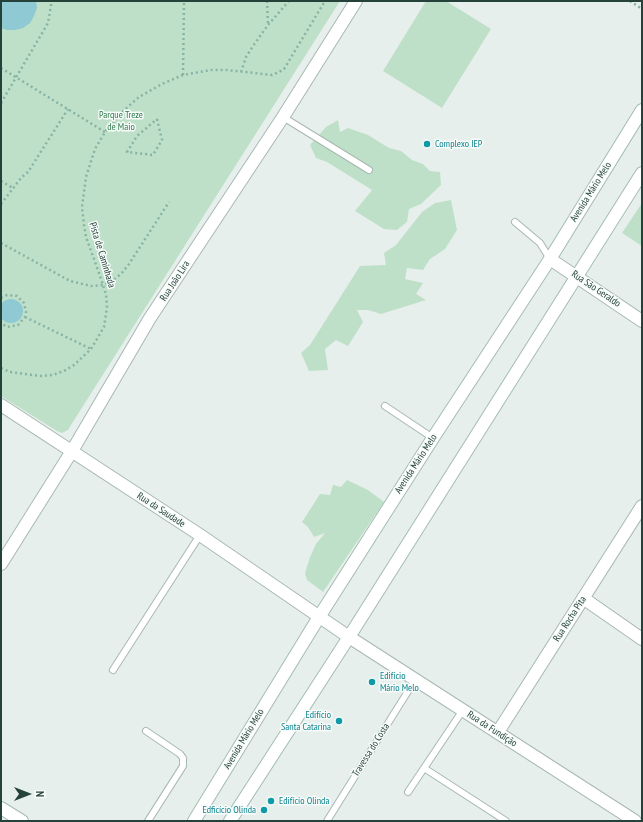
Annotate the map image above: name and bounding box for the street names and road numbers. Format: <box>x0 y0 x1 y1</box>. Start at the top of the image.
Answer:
street label: Avenida Mário Melo <box>568 160 614 224</box>
street label: Pista de Caminhada <box>86 221 118 289</box>
street label: Rua João Lira <box>158 259 192 303</box>
street label: Rua São Geraldo <box>569 268 623 310</box>
street label: Avenida Mário Melo <box>392 432 440 496</box>
street label: Rua da Saudade <box>135 490 187 530</box>
street label: Rua Rocha Pita <box>551 594 589 644</box>
street label: Avenida Mário Melo <box>221 707 267 771</box>
street label: Rua da Fundição <box>465 708 519 750</box>
street label: Travessa do Costa <box>350 721 392 779</box>

